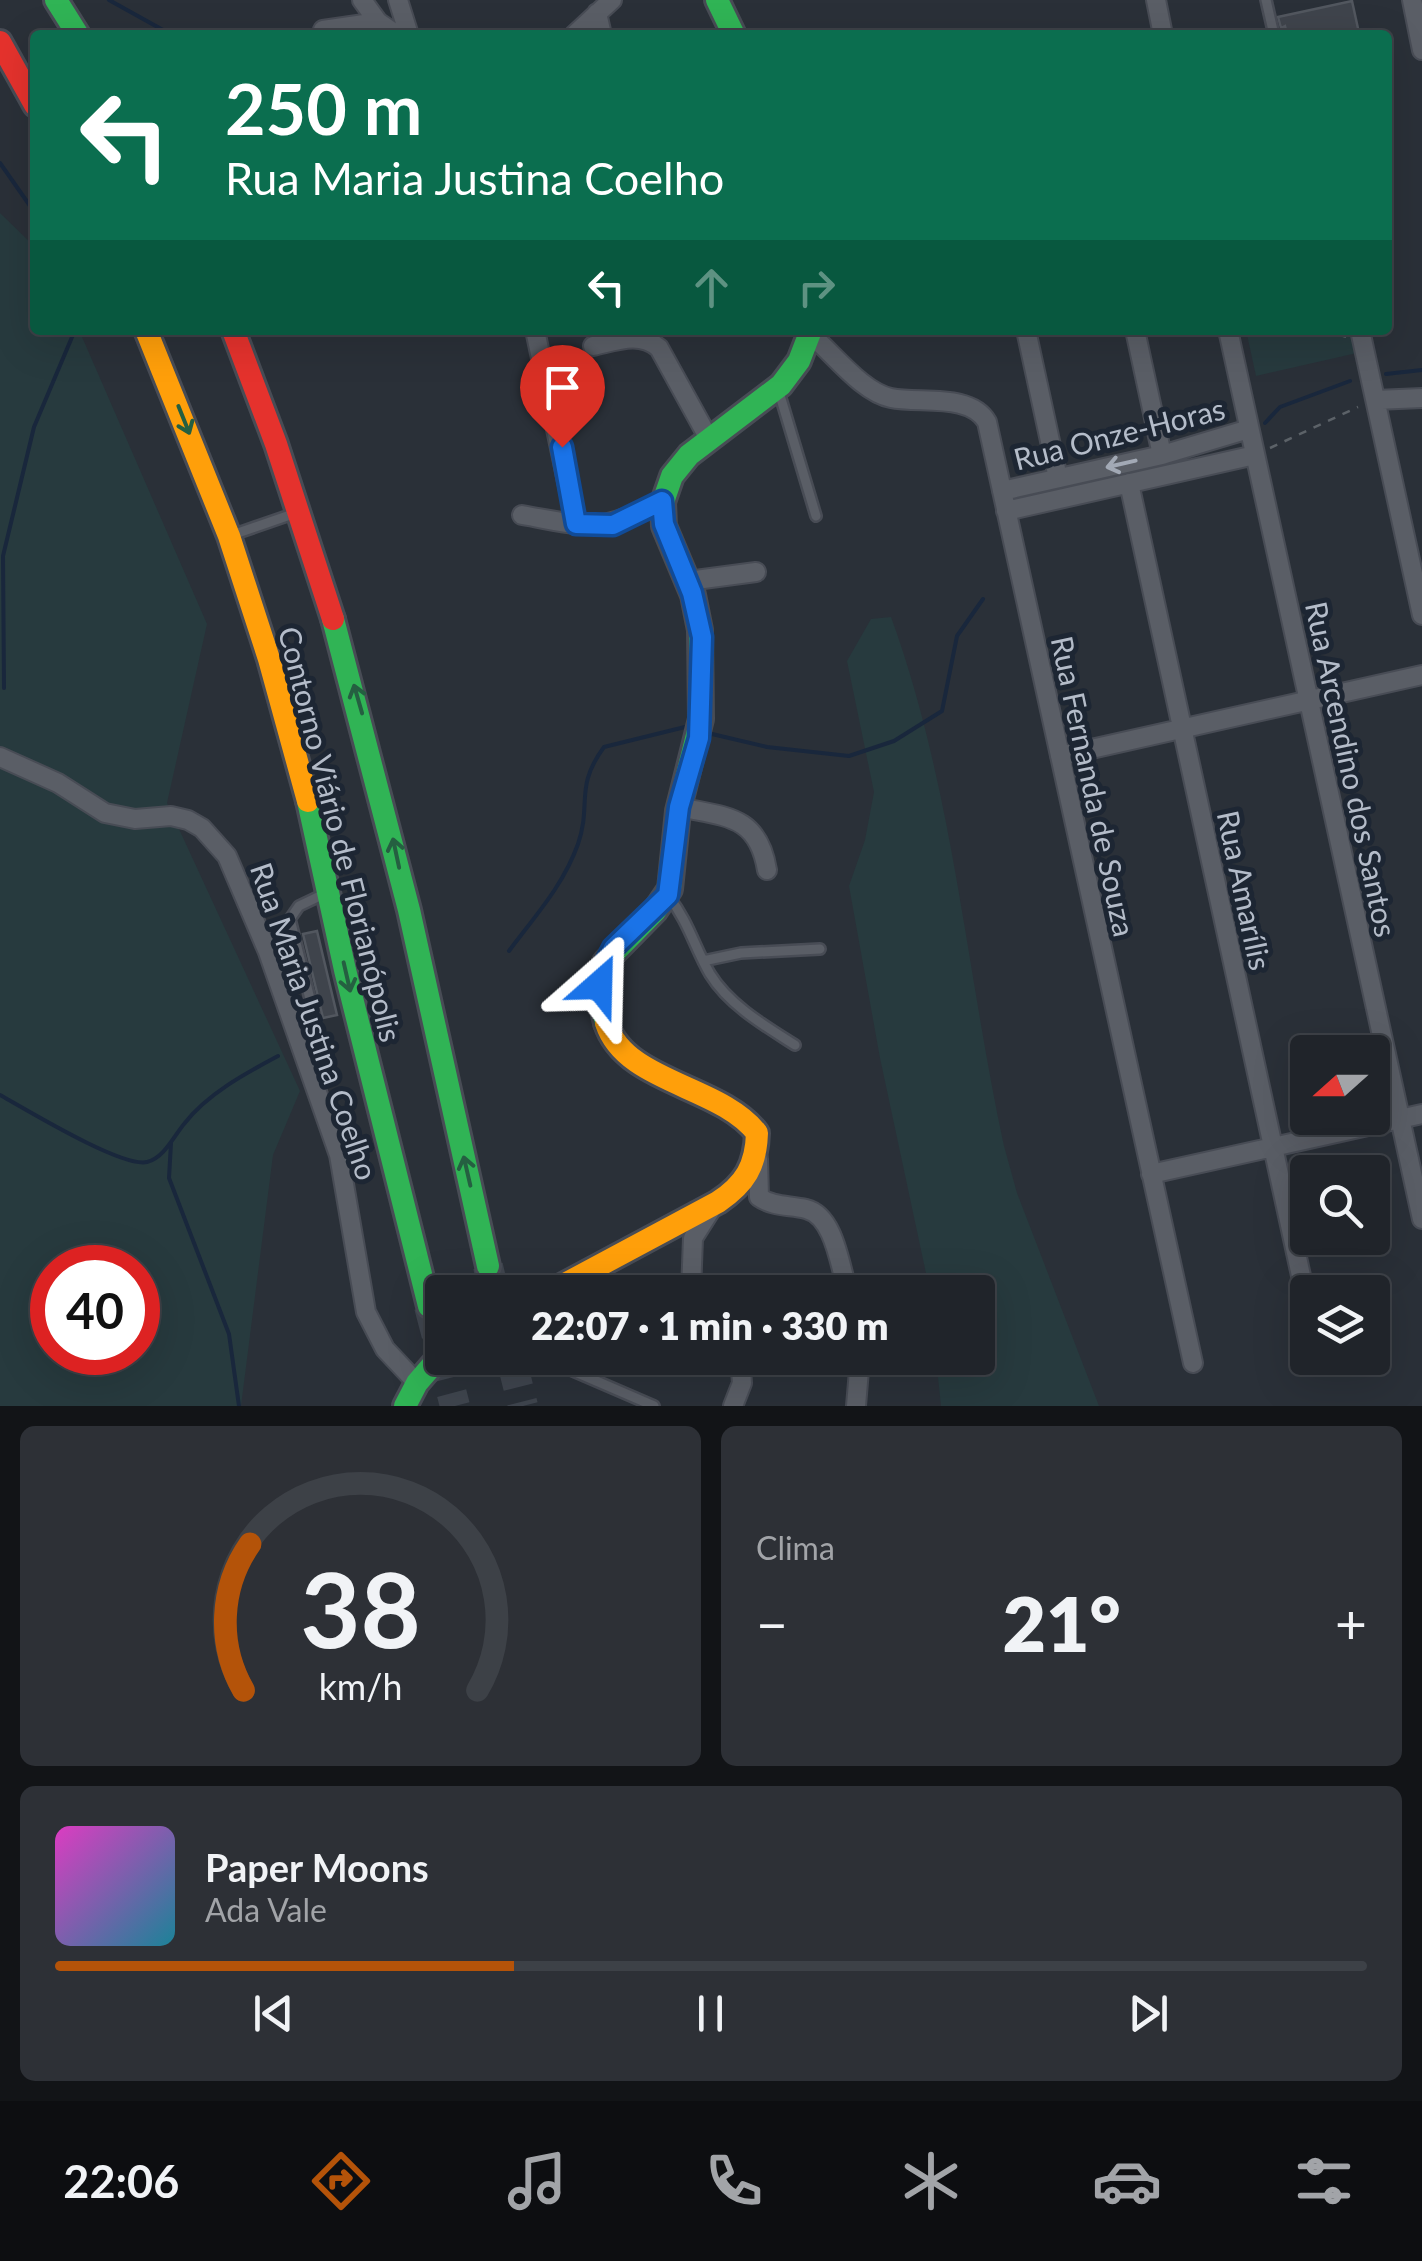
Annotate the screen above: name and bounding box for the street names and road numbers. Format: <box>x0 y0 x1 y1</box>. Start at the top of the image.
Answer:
street label: Rua Onze-Horas <box>1010 389 1228 477</box>
street label: Rua Arcendino dos Santos <box>1299 598 1405 940</box>
street label: Contorno Viário de Florianópolis <box>272 623 410 1045</box>
street label: Rua Fernanda de Souza <box>1045 632 1143 940</box>
street label: Rua Amarílis <box>1211 807 1279 973</box>
street label: Rua Maria Justina Coelho <box>244 858 386 1184</box>

